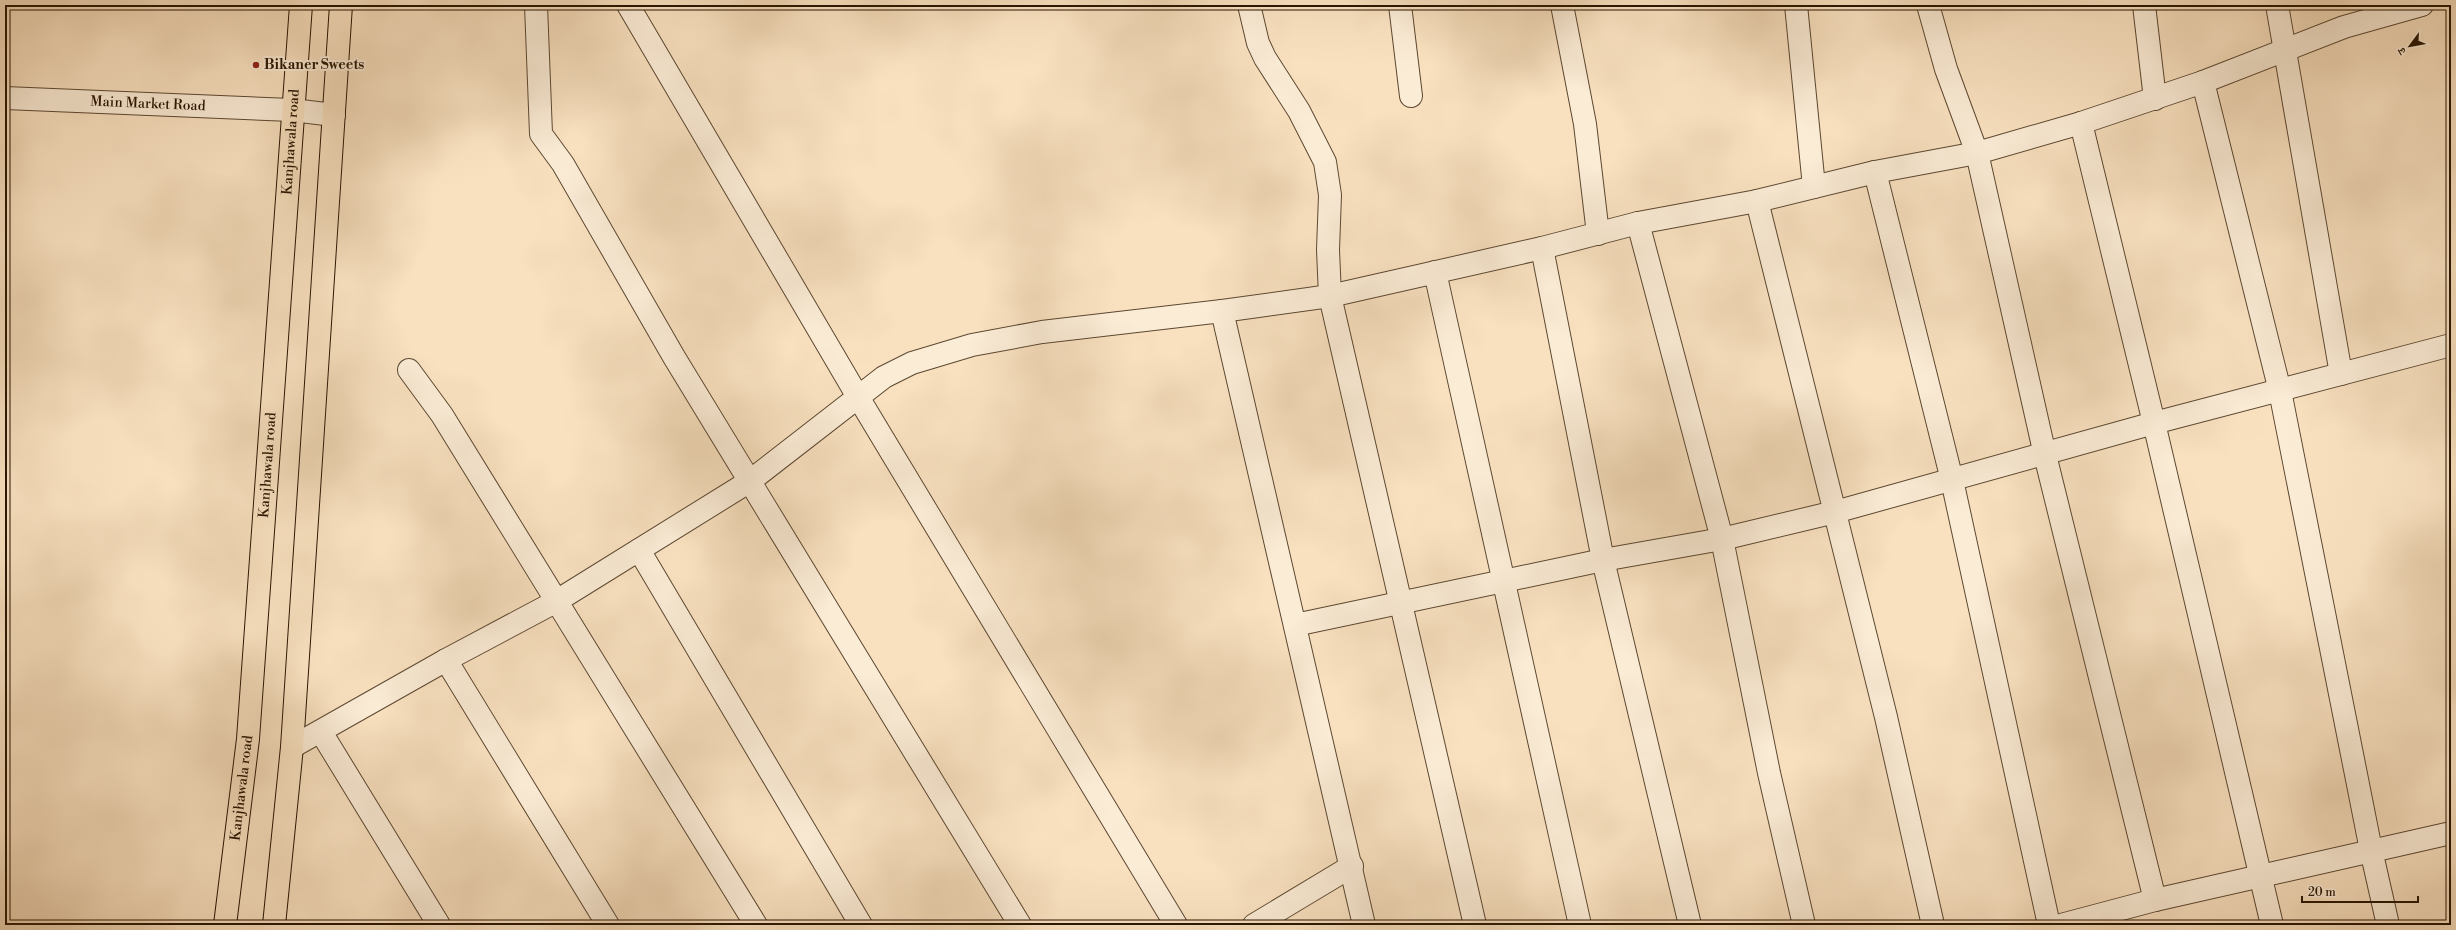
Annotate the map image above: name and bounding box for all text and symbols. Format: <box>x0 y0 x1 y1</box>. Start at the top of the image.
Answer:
north arrow <box>2390 26 2430 66</box>
text: उ <box>2394 44 2410 58</box>
place label: Bikaner Sweets <box>264 56 364 74</box>
marker: Bikaner Sweets <box>251 60 261 70</box>
street label: Kanjhawala road <box>278 88 304 195</box>
street label: Main Market Road <box>90 93 206 115</box>
street label: Kanjhawala road <box>255 412 281 519</box>
street label: Kanjhawala road <box>226 734 257 842</box>
scale bar <box>2302 878 2418 904</box>
text: 20 m <box>2308 885 2336 900</box>

